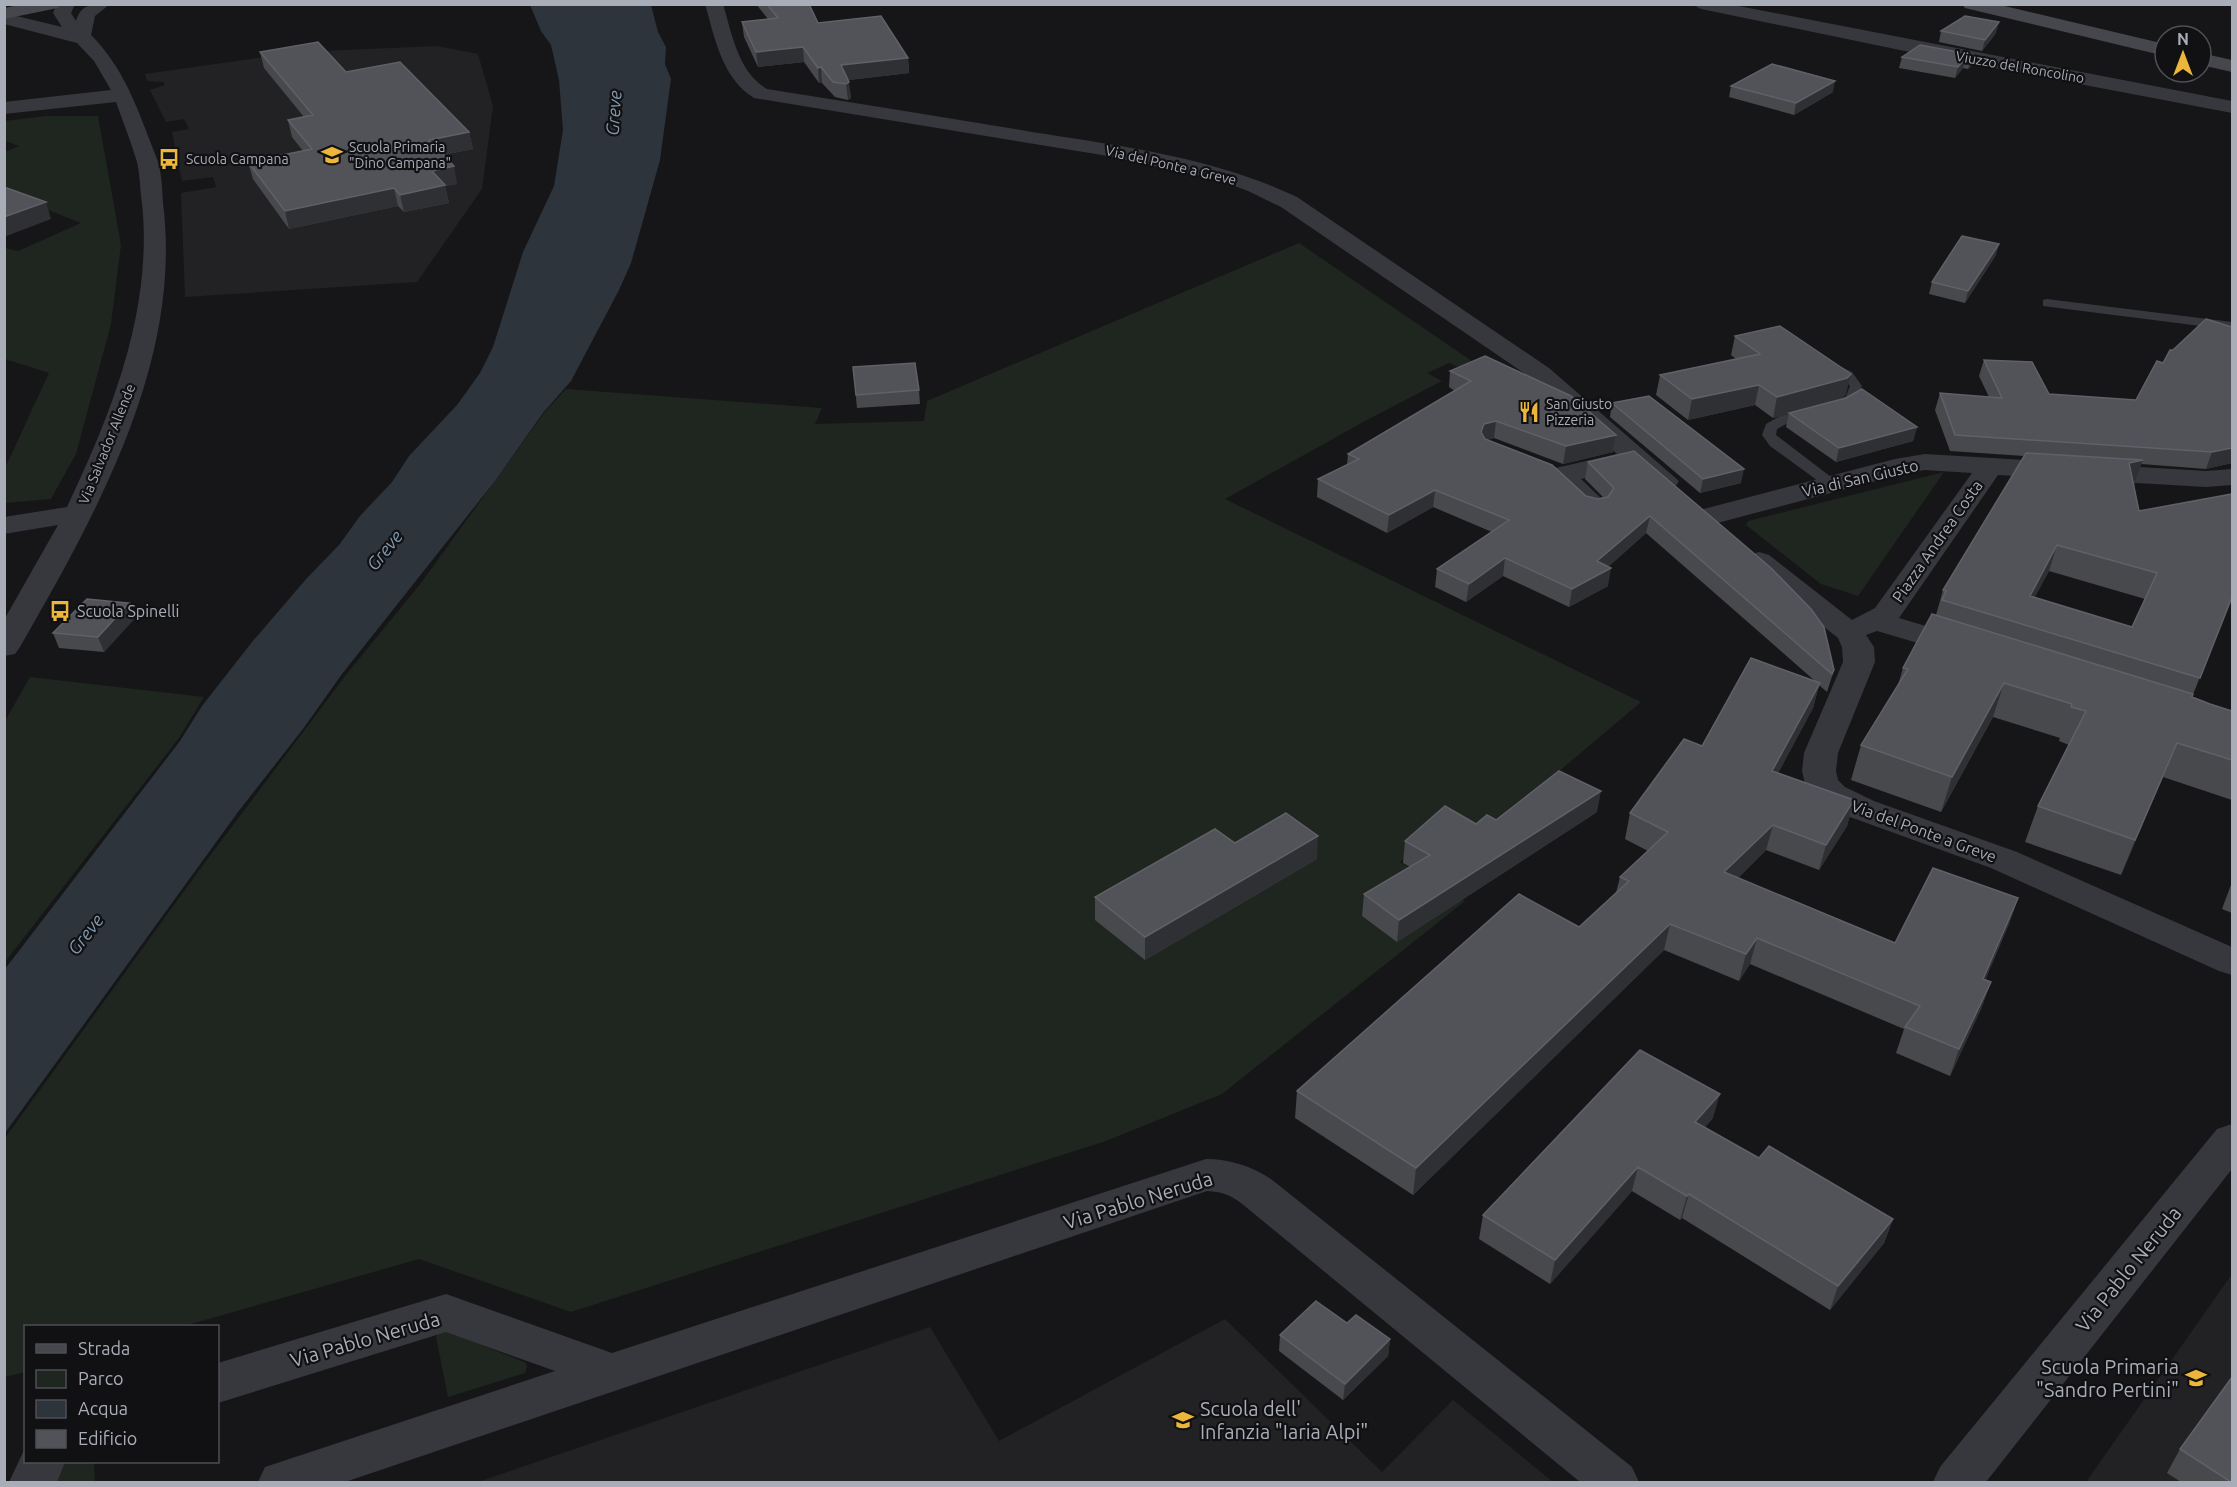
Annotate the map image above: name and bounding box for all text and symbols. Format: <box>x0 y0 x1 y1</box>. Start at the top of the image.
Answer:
north arrow <box>2153 24 2213 84</box>
text: N <box>2177 30 2189 48</box>
street label: Viuzzo del Roncolino <box>1954 48 2086 86</box>
water label: Greve <box>601 90 625 136</box>
place label: Scuola Primaria "Dino Campana" <box>349 139 451 171</box>
street label: Via del Ponte a Greve <box>1104 142 1238 188</box>
school or university icon: Scuola Primaria "Dino Campana" <box>320 143 344 167</box>
bus stop icon: Scuola Campana <box>157 147 181 171</box>
place label: Scuola Campana <box>186 151 289 167</box>
street label: Via Salvador Allende <box>76 382 138 506</box>
place label: San Giusto Pizzeria <box>1546 396 1612 428</box>
restaurant icon: San Giusto Pizzeria <box>1517 400 1541 424</box>
street label: Via di San Giusto <box>1800 456 1920 500</box>
street label: Piazza Andrea Costa <box>1888 477 1986 605</box>
water label: Greve <box>362 526 406 574</box>
bus stop icon: Scuola Spinelli <box>48 599 72 623</box>
place label: Scuola Spinelli <box>77 602 179 620</box>
street label: Via del Ponte a Greve <box>1849 796 1999 866</box>
water label: Greve <box>63 910 107 958</box>
street label: Via Pablo Neruda <box>1061 1166 1215 1234</box>
street label: Via Pablo Neruda <box>2070 1202 2186 1336</box>
street label: Via Pablo Neruda <box>288 1307 442 1371</box>
legend <box>24 1325 219 1463</box>
text: Strada <box>78 1338 130 1358</box>
place label: Scuola Primaria "Sandro Pertini" <box>2036 1355 2179 1401</box>
school or university icon: Scuola Primaria "Sandro Pertini" <box>2184 1366 2208 1390</box>
text: Parco <box>78 1368 124 1388</box>
place label: Scuola dell' Infanzia "Iaria Alpi" <box>1200 1397 1368 1443</box>
text: Acqua <box>78 1398 128 1418</box>
school or university icon: Scuola dell' Infanzia "Iaria Alpi" <box>1171 1408 1195 1432</box>
text: Edificio <box>78 1428 137 1448</box>

